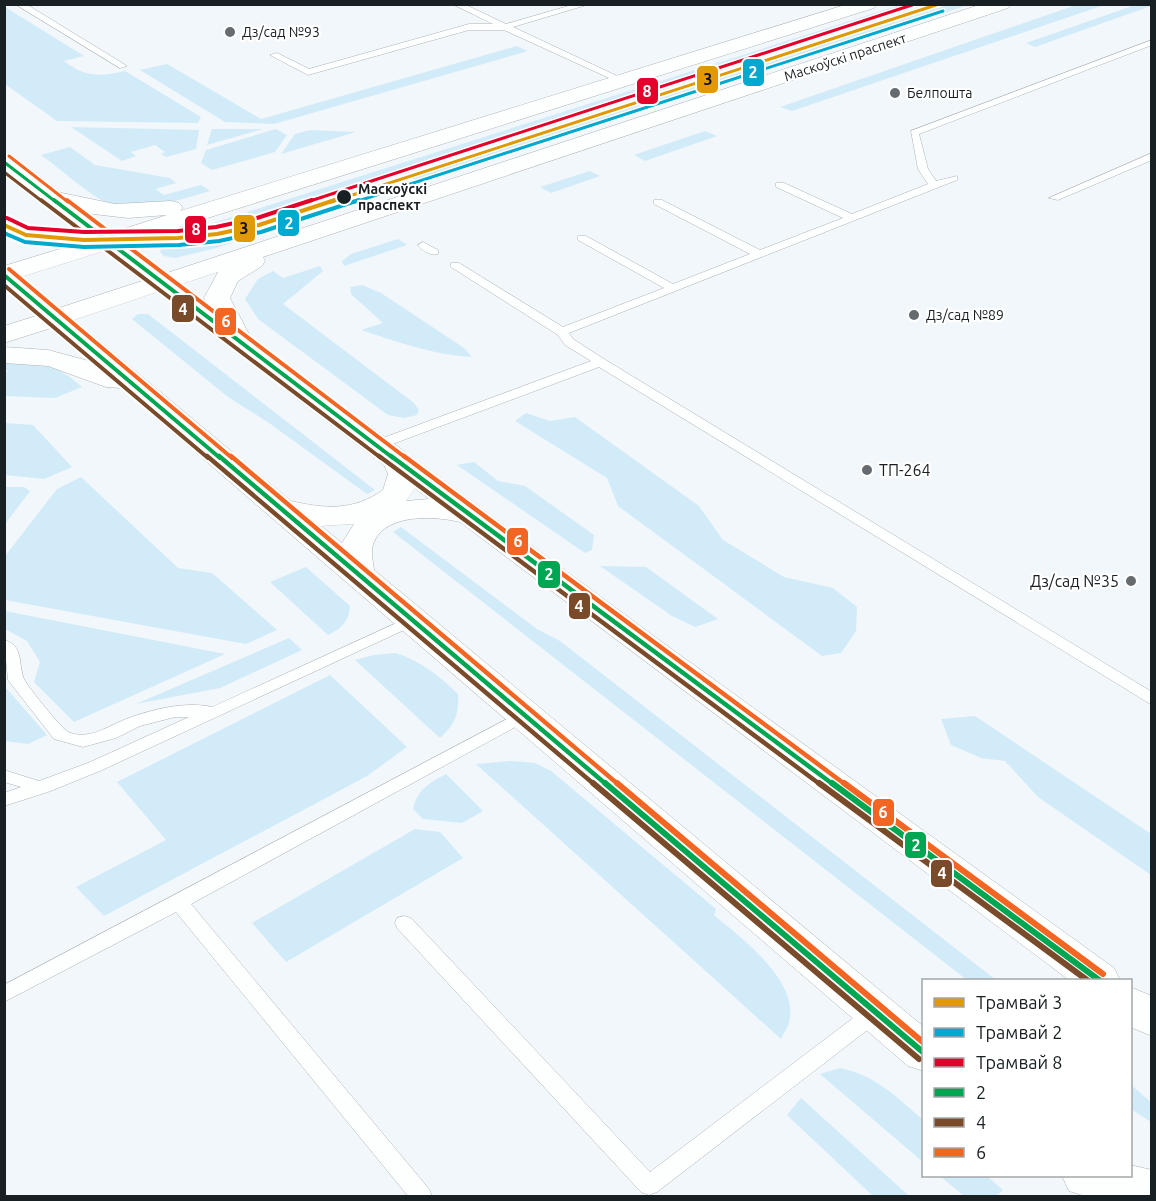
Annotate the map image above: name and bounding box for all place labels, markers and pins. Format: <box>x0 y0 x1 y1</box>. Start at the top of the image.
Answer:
place label: Дз/сад №93 <box>242 24 320 40</box>
marker: Дз/сад №93 <box>223 25 237 39</box>
place label: Белпошта <box>907 85 973 101</box>
marker: Белпошта <box>888 86 902 100</box>
place label: Маскоўскі праспект <box>358 181 427 213</box>
marker: Маскоўскі праспект <box>335 188 353 206</box>
place label: Дз/сад №89 <box>926 307 1004 323</box>
marker: Дз/сад №89 <box>907 308 921 322</box>
place label: ТП-264 <box>879 461 931 479</box>
marker: ТП-264 <box>860 463 874 477</box>
place label: Дз/сад №35 <box>1030 572 1119 590</box>
marker: Дз/сад №35 <box>1124 574 1138 588</box>

